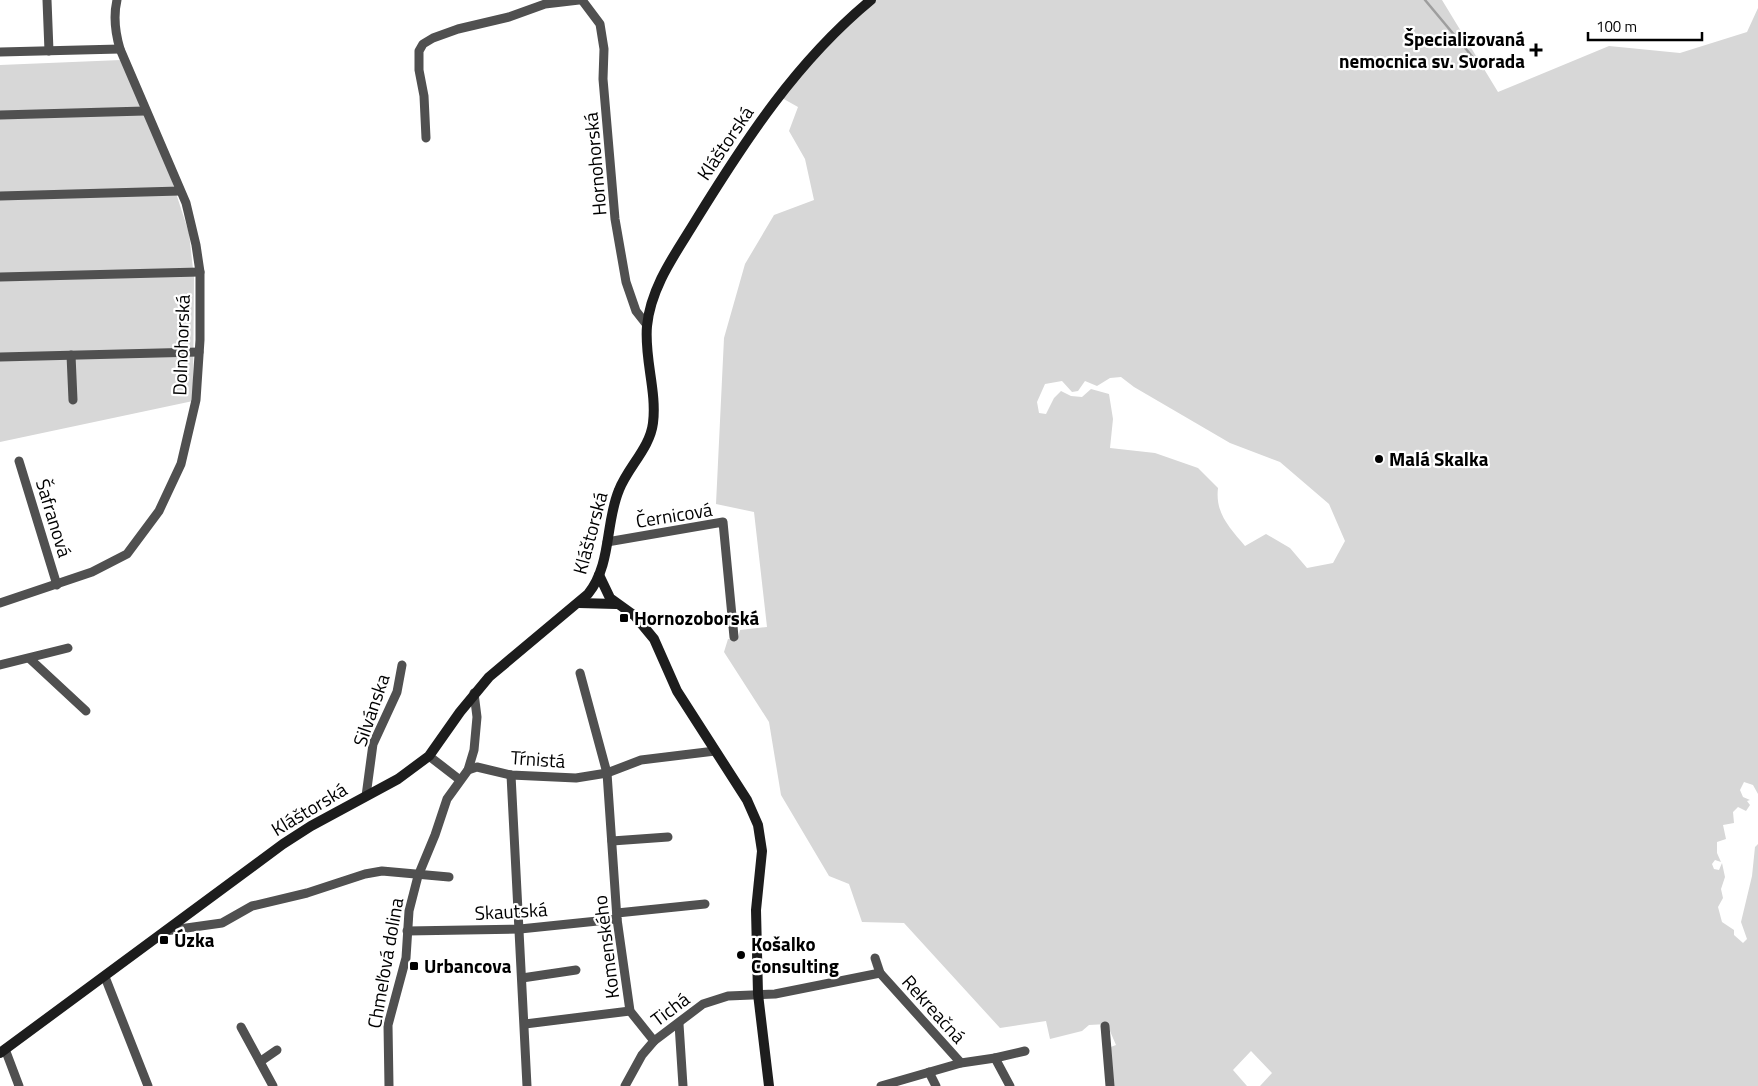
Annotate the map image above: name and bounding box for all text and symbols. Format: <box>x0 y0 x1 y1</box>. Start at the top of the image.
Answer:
scale bar <box>1588 10 1702 42</box>
text: 100 m <box>1596 15 1637 38</box>
place label: Špecializovaná nemocnica sv. Svorada <box>1339 24 1525 75</box>
marker: Špecializovaná nemocnica sv. Svorada <box>1529 43 1543 57</box>
street label: Kláštorská <box>689 99 760 186</box>
street label: Hornohorská <box>575 111 613 217</box>
street label: Dolnohorská <box>164 293 197 396</box>
place label: Malá Skalka <box>1389 444 1489 473</box>
marker: Malá Skalka <box>1373 453 1385 465</box>
street label: Šafranová <box>29 475 80 561</box>
street label: Kláštorská <box>565 488 615 577</box>
street label: Černicová <box>634 494 715 535</box>
place label: Hornozoborská <box>634 603 760 632</box>
marker: Hornozoborská <box>618 612 630 624</box>
street label: Silvánska <box>345 669 397 750</box>
street label: Tŕnistá <box>510 742 567 775</box>
street label: Kláštorská <box>265 774 353 843</box>
street label: Skautská <box>474 894 549 927</box>
street label: Komenského <box>585 894 626 1000</box>
street label: Chmeľová dolina <box>359 895 410 1030</box>
place label: Úzka <box>174 925 215 954</box>
place label: Košalko Consulting <box>751 929 839 980</box>
marker: Úzka <box>158 934 170 946</box>
marker: Košalko Consulting <box>735 949 747 961</box>
place label: Urbancova <box>424 951 512 980</box>
marker: Urbancova <box>408 960 420 972</box>
street label: Rekreačná <box>896 968 973 1050</box>
street label: Tichá <box>644 984 696 1033</box>

